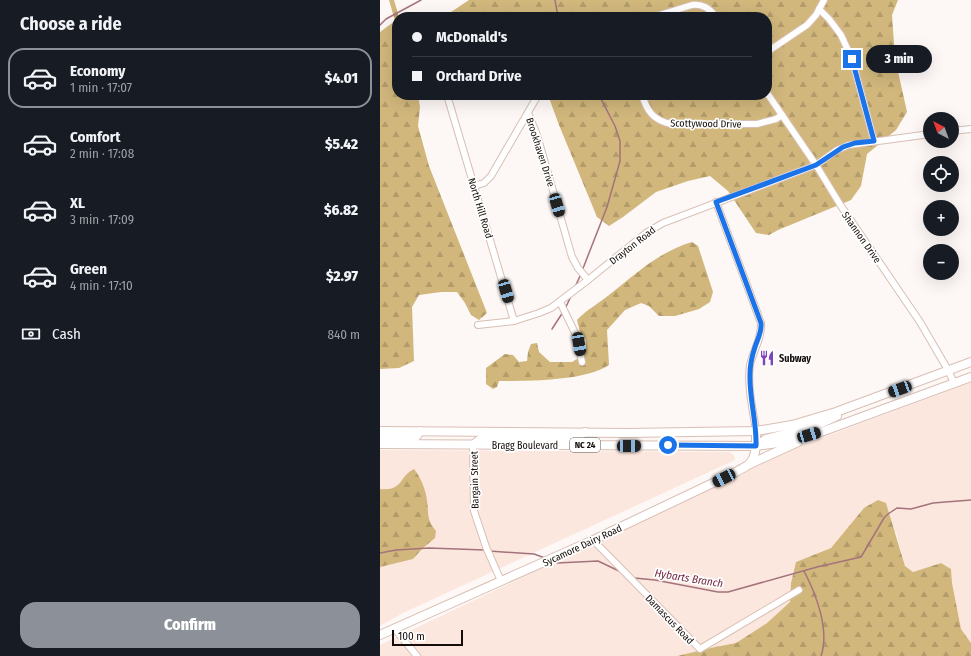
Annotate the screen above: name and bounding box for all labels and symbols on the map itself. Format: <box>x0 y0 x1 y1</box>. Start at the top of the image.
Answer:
callout: 3 min <box>866 45 932 73</box>
route end <box>843 50 861 68</box>
north arrow <box>923 112 959 148</box>
street label: Brookhaven Drive <box>523 116 557 188</box>
street label: Scottywood Drive <box>670 117 742 131</box>
street label: North Hill Road <box>465 177 495 240</box>
car <box>548 192 566 218</box>
street label: Shannon Drive <box>839 210 883 266</box>
street label: Drayton Road <box>607 224 658 267</box>
car <box>497 278 515 304</box>
car <box>571 331 587 357</box>
restaurant icon: Subway <box>758 349 776 367</box>
place label: Subway <box>779 353 811 365</box>
car <box>887 379 913 399</box>
car <box>796 426 822 444</box>
route start <box>659 436 677 454</box>
road number: NC 24 <box>570 438 600 452</box>
street label: Bragg Boulevard <box>492 440 558 452</box>
car <box>617 440 641 452</box>
street label: Bargain Street <box>468 450 482 509</box>
car <box>711 467 737 489</box>
street label: Sycamore Dairy Road <box>541 522 624 570</box>
water label: Hybarts Branch <box>654 567 724 590</box>
street label: Damascus Road <box>643 592 696 647</box>
scale bar <box>392 628 463 647</box>

